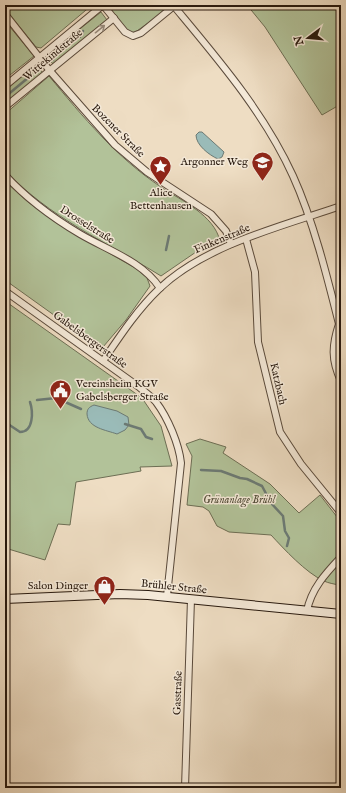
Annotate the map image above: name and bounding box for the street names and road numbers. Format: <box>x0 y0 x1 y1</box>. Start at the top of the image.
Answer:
street label: Wittekindstraße <box>20 26 86 84</box>
street label: Bozener Straße <box>88 101 148 161</box>
street label: Drosselstraße <box>57 203 117 247</box>
street label: Finkenstraße <box>192 221 252 257</box>
street label: Gabelsbergerstraße <box>50 308 130 372</box>
street label: Katzbach <box>266 362 290 407</box>
street label: Brühler Straße <box>140 577 208 597</box>
street label: Gasstraße <box>170 671 186 715</box>

